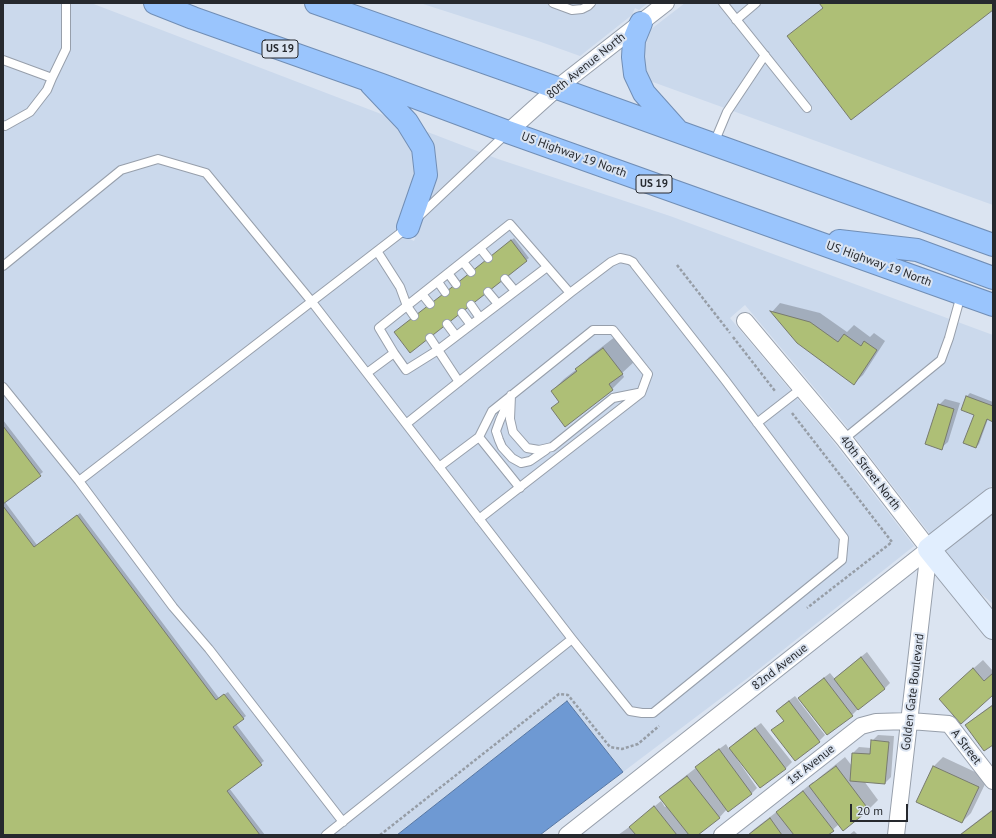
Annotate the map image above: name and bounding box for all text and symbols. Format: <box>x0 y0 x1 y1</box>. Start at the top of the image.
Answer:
street label: 80th Avenue North <box>544 30 628 102</box>
road number: US 19 <box>262 40 298 58</box>
street label: US Highway 19 North <box>519 129 629 181</box>
road number: US 19 <box>636 175 672 193</box>
street label: US Highway 19 North <box>824 238 934 290</box>
street label: 40th Street North <box>837 433 903 513</box>
street label: Golden Gate Boulevard <box>899 633 927 751</box>
street label: 82nd Avenue <box>749 641 811 693</box>
street label: A Street <box>948 726 984 768</box>
street label: 1st Avenue <box>784 742 838 788</box>
scale bar <box>852 796 910 822</box>
text: 20 m <box>857 803 883 818</box>

